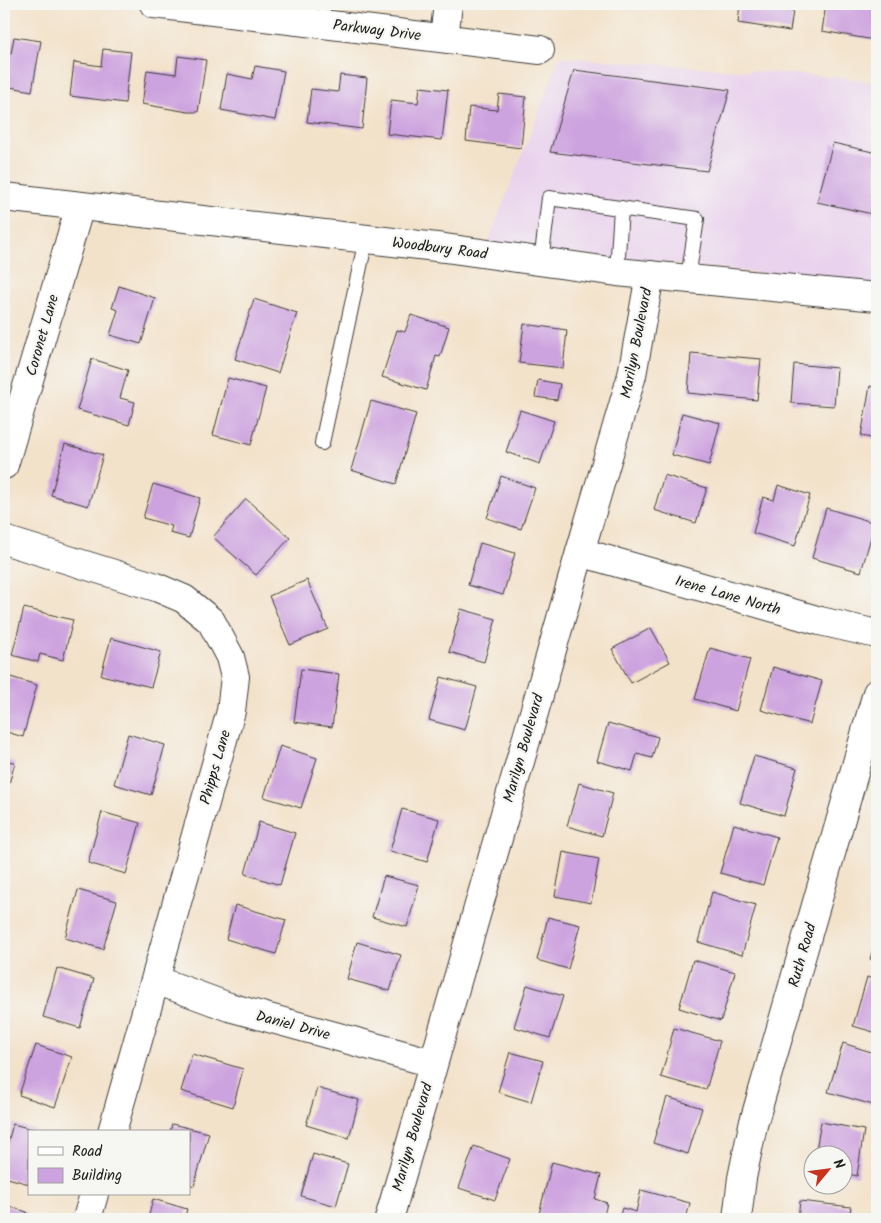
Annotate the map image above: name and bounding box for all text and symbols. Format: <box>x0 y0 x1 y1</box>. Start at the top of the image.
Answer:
street label: Parkway Drive <box>331 14 423 48</box>
street label: Woodbury Road <box>391 231 489 267</box>
street label: Marilyn Boulevard <box>615 285 660 400</box>
street label: Coronet Lane <box>20 291 66 379</box>
street label: Irene Lane North <box>672 569 783 623</box>
street label: Marilyn Boulevard <box>497 691 551 805</box>
street label: Phipps Lane <box>194 727 238 807</box>
street label: Ruth Road <box>782 920 824 990</box>
street label: Daniel Drive <box>253 1005 333 1047</box>
street label: Marilyn Boulevard <box>386 1080 440 1194</box>
legend <box>28 1130 190 1196</box>
text: Road <box>72 1140 103 1164</box>
north arrow <box>804 1146 854 1196</box>
text: N <box>827 1155 850 1174</box>
text: Building <box>72 1164 122 1188</box>

